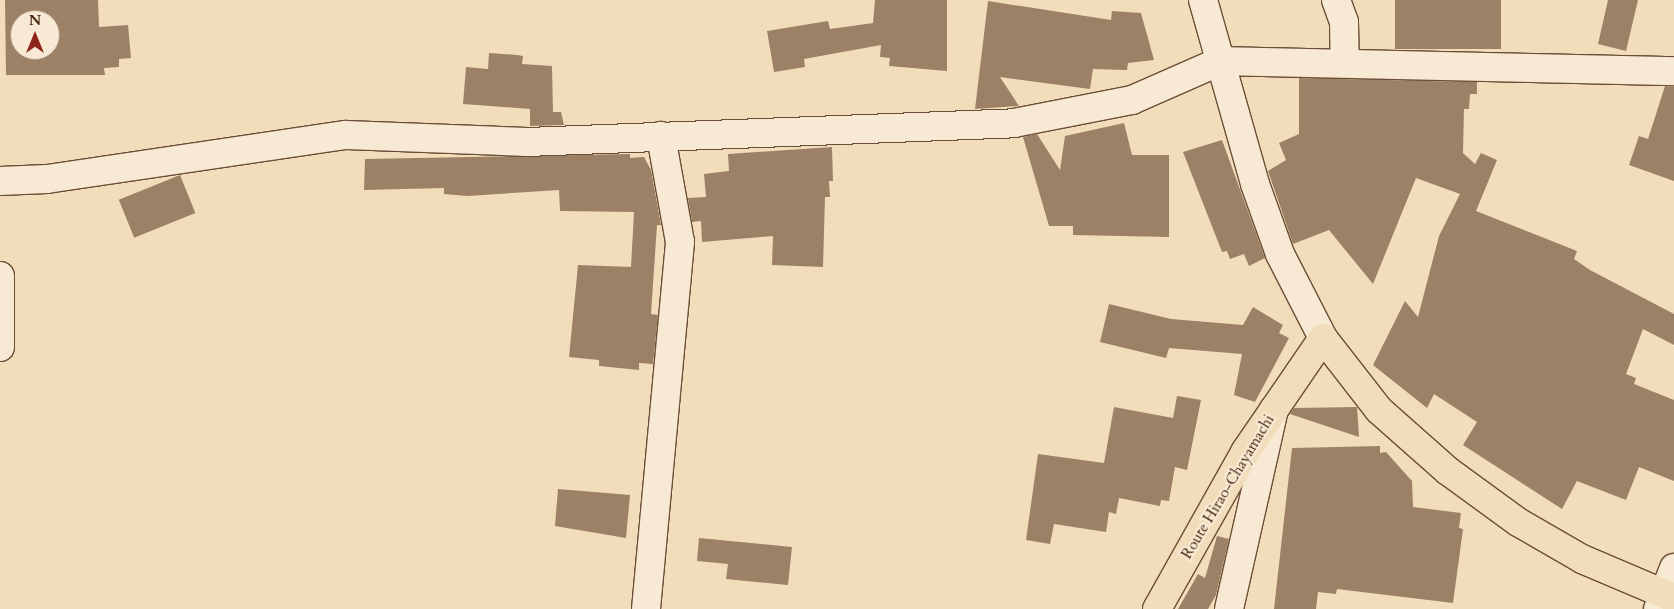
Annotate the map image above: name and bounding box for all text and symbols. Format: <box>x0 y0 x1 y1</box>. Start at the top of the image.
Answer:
north arrow <box>10 10 60 60</box>
text: N <box>29 11 41 30</box>
street label: Route Hirao-Chayamachi <box>1178 412 1278 562</box>

